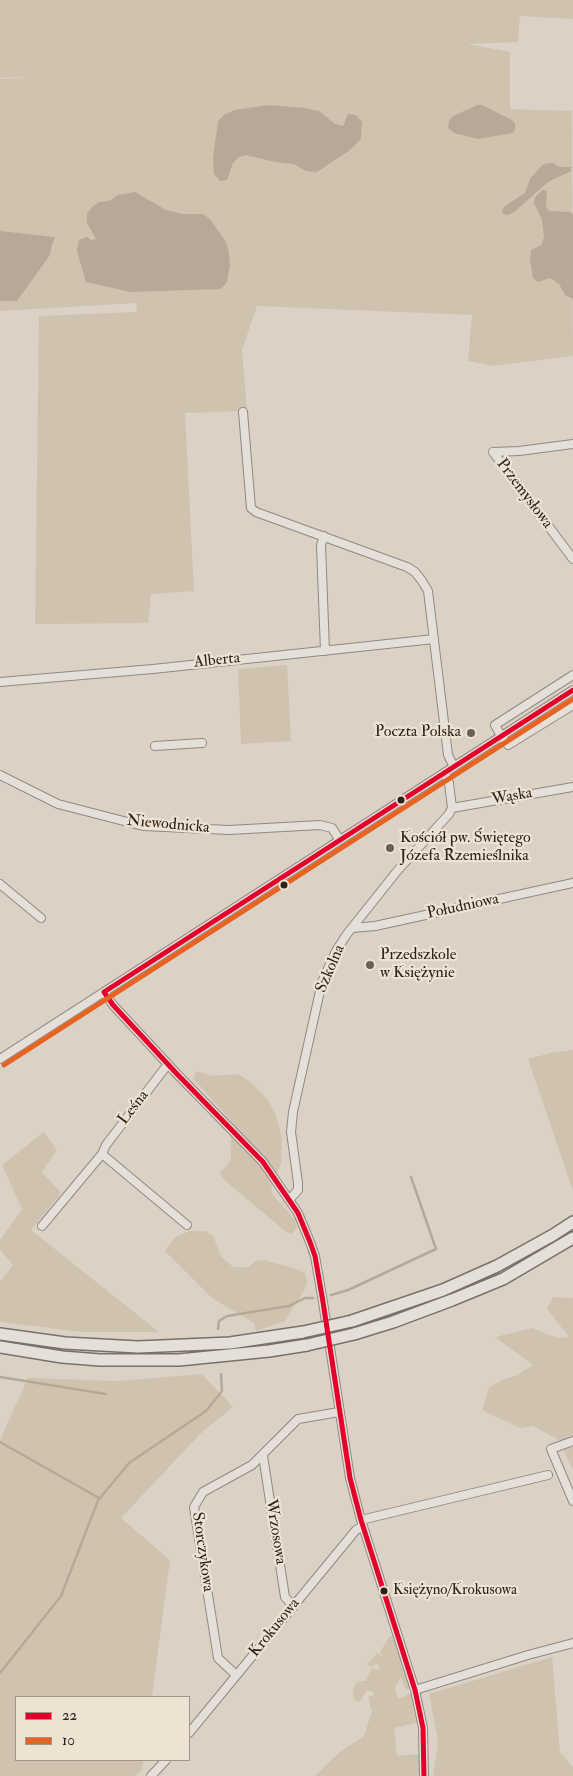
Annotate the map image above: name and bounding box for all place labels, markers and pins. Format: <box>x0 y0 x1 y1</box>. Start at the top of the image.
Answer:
place label: Poczta Polska <box>375 723 461 743</box>
marker: Poczta Polska <box>465 727 477 739</box>
unlabelled marker <box>396 795 406 805</box>
place label: Kościół pw. Świętego Józefa Rzemieślnika <box>400 829 531 867</box>
marker: Kościół pw. Świętego Józefa Rzemieślnika <box>384 842 396 854</box>
unlabelled marker <box>279 880 289 890</box>
place label: Przedszkole w Księżynie <box>380 946 456 984</box>
marker: Przedszkole w Księżynie <box>364 959 376 971</box>
place label: Księżyno/Krokusowa <box>393 1582 517 1600</box>
marker: Księżyno/Krokusowa <box>379 1586 389 1596</box>

